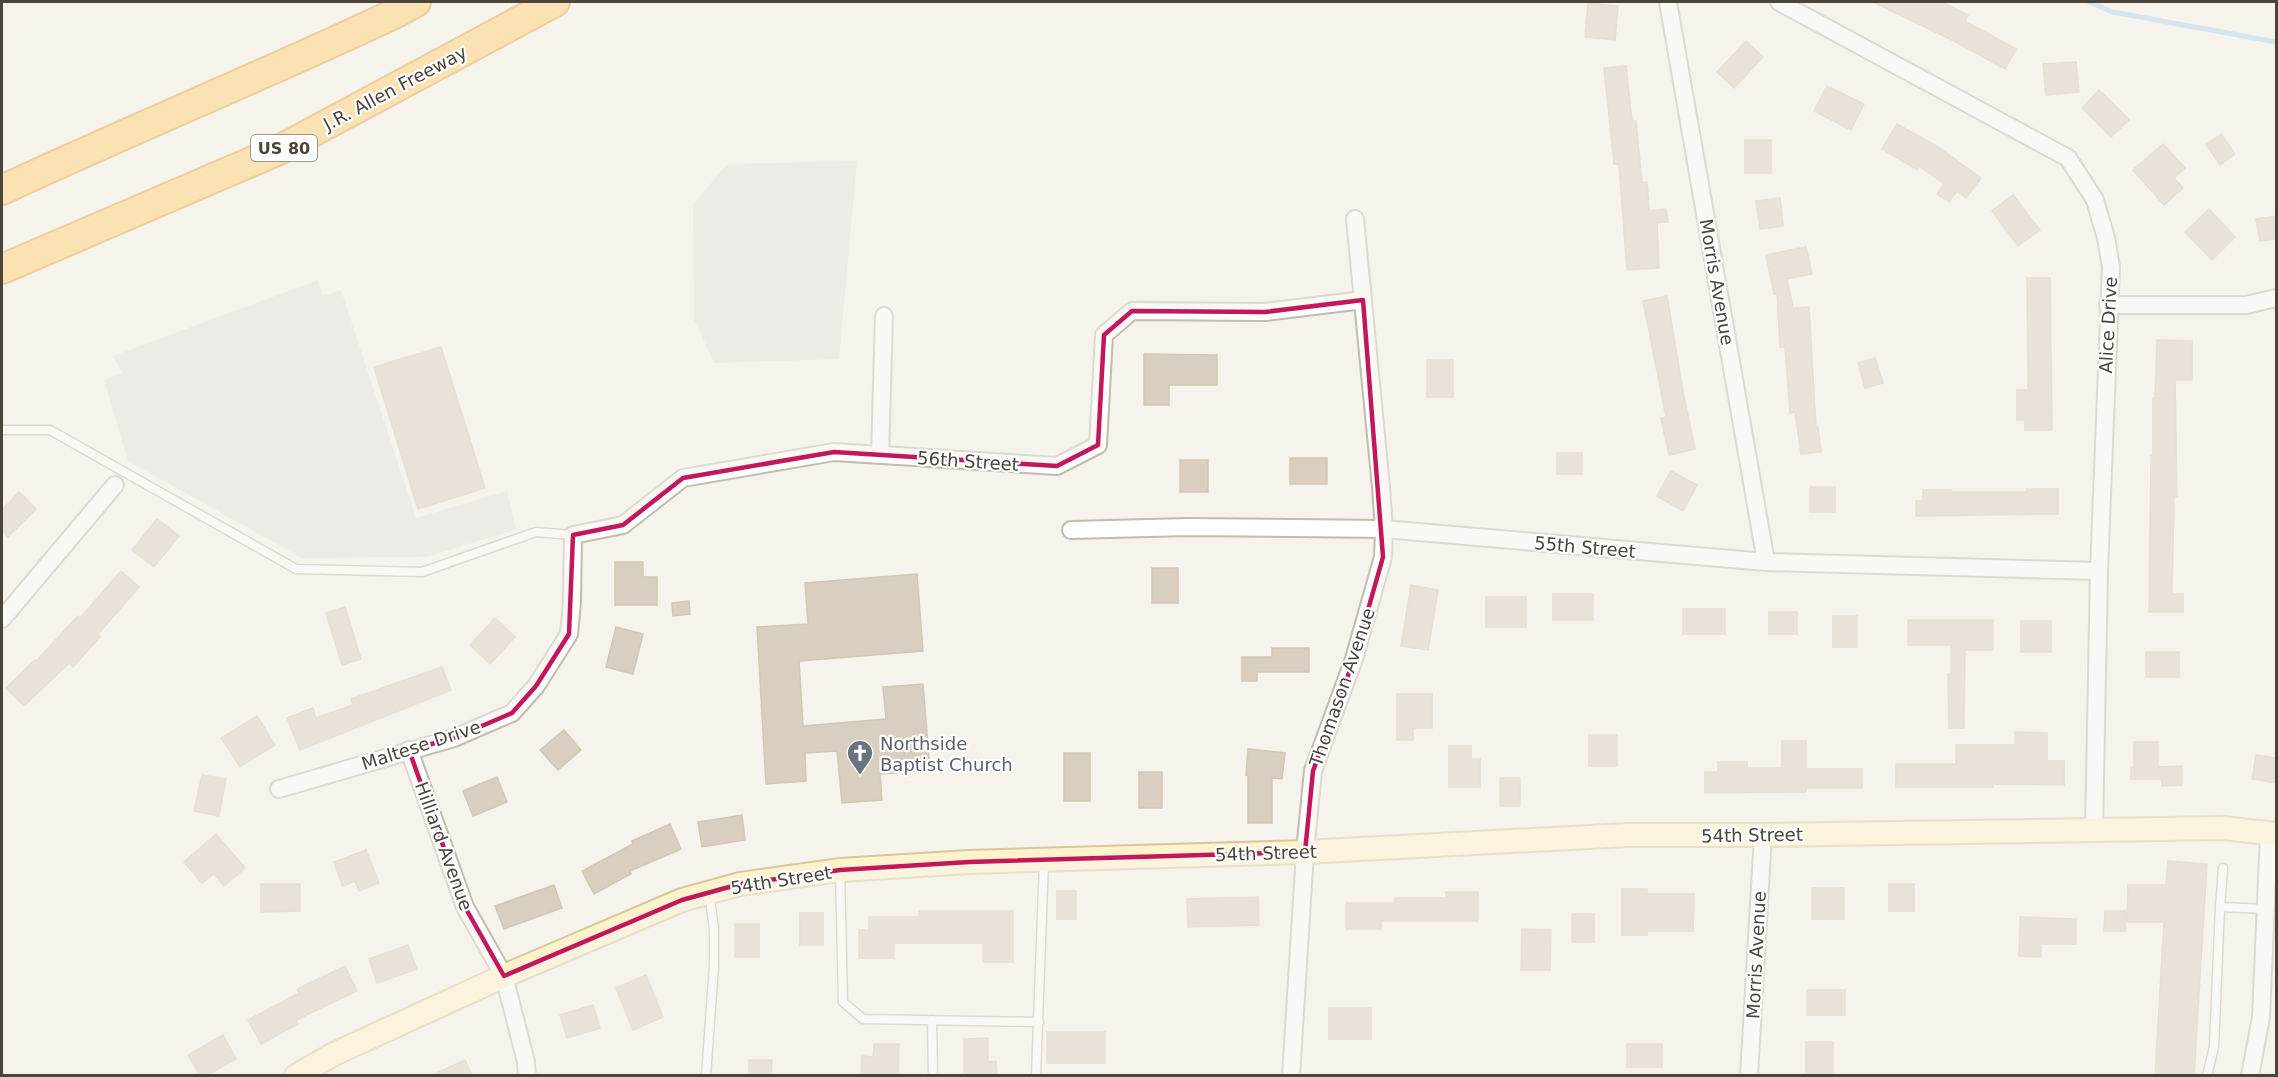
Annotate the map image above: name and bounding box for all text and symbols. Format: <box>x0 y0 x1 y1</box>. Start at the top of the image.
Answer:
street label: J.R. Allen Freeway <box>319 41 471 135</box>
road number: US 80 <box>251 135 317 161</box>
street label: Morris Avenue <box>1696 217 1738 347</box>
street label: Alice Drive <box>2095 276 2121 374</box>
street label: 56th Street <box>916 447 1020 475</box>
street label: 55th Street <box>1533 532 1637 562</box>
street label: Thomason Avenue <box>1305 605 1379 770</box>
street label: Maltese Drive <box>359 716 483 774</box>
place label: Northside Baptist Church <box>880 733 1013 775</box>
church icon: Northside Baptist Church <box>845 738 875 776</box>
street label: Hilliard Avenue <box>411 779 477 913</box>
street label: 54th Street <box>1701 824 1803 846</box>
street label: 54th Street <box>1215 841 1317 865</box>
street label: 54th Street <box>729 862 833 898</box>
street label: Morris Avenue <box>1742 891 1770 1019</box>

